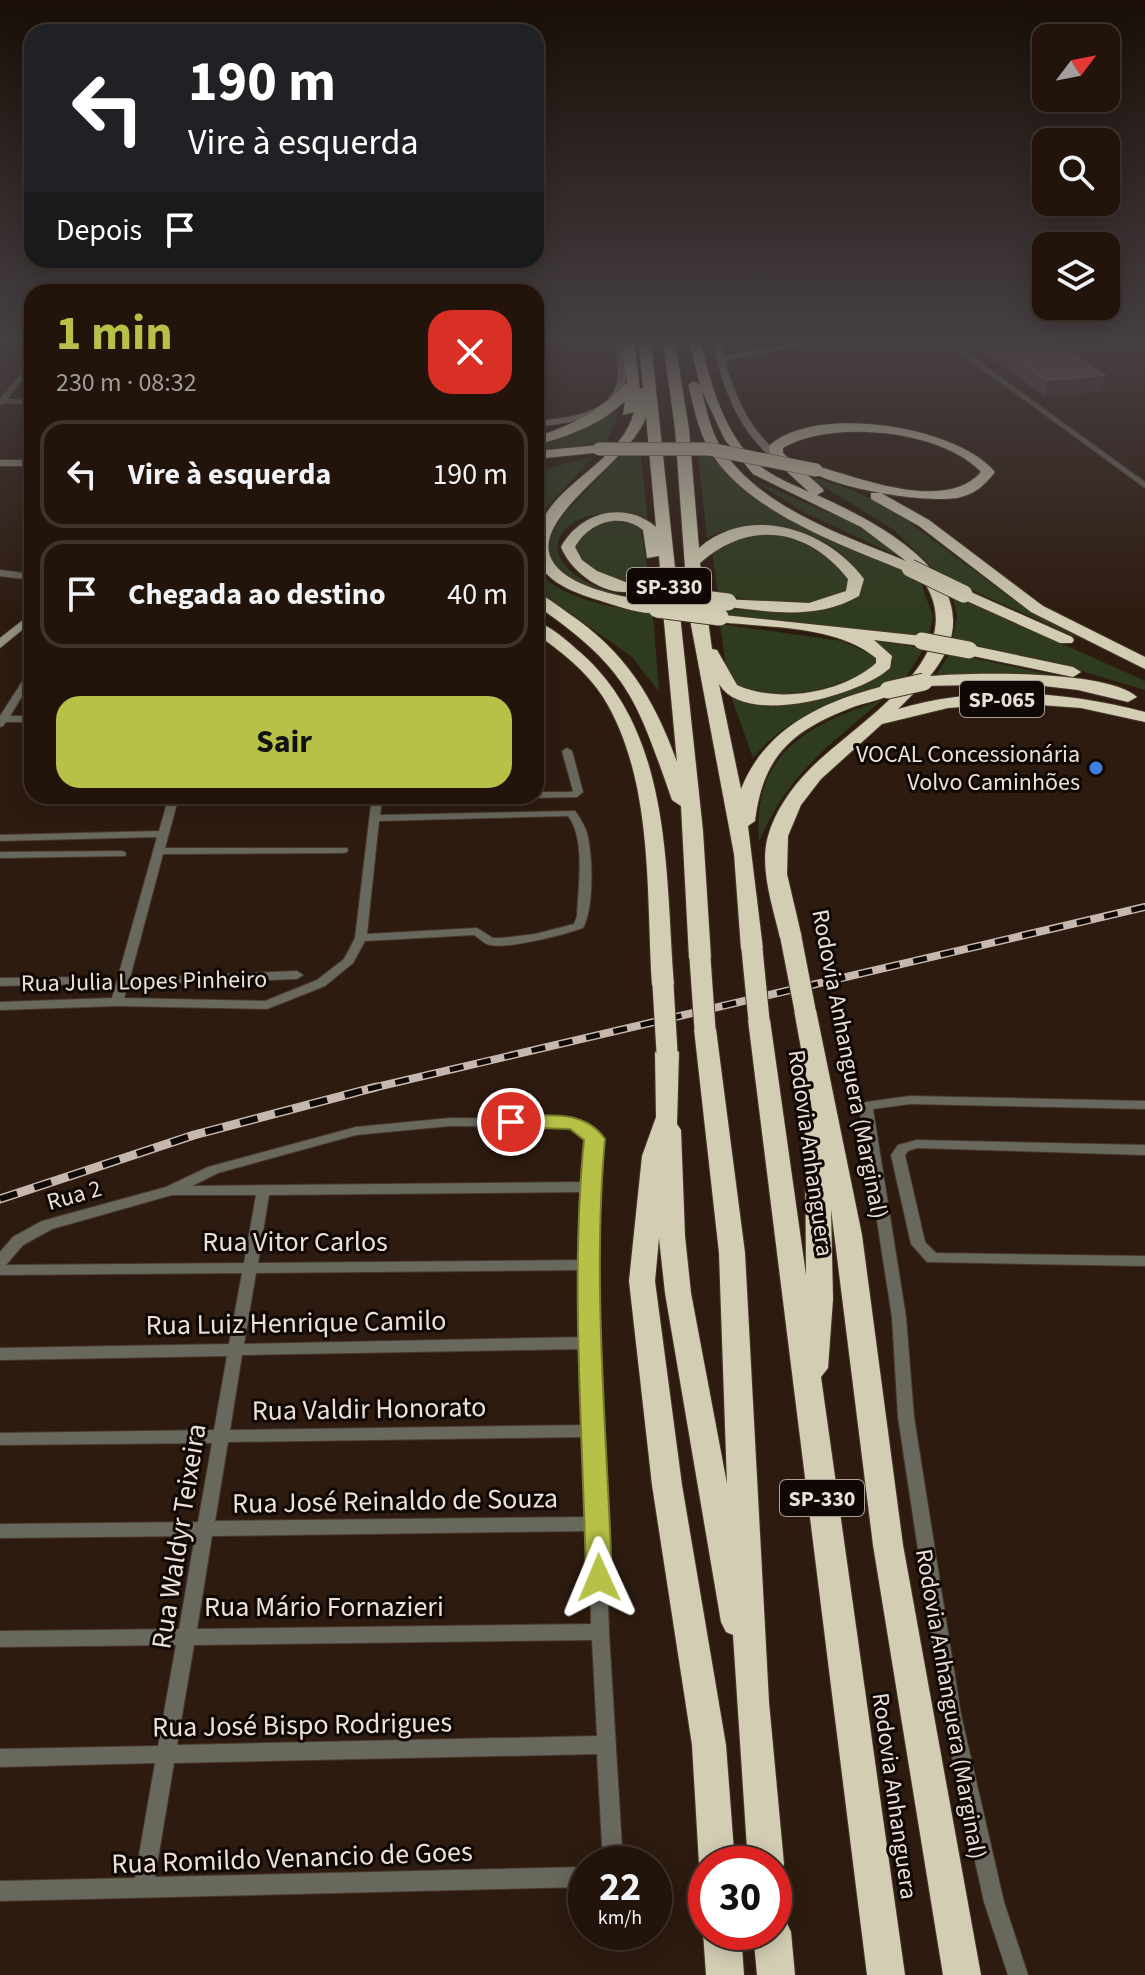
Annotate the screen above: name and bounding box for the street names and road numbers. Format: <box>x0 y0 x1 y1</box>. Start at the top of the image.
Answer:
road number: SP-330 <box>627 568 711 604</box>
road number: SP-065 <box>960 681 1044 717</box>
street label: Rodovia Anhanguera (Marginal) <box>806 907 894 1221</box>
street label: Rua Julia Lopes Pinheiro <box>21 962 267 1001</box>
street label: Rodovia Anhanguera <box>782 1048 840 1258</box>
street label: Rua 2 <box>43 1171 106 1220</box>
street label: Rua Vitor Carlos <box>202 1222 388 1262</box>
street label: Rua Luiz Henrique Camilo <box>145 1300 447 1346</box>
street label: Rua Valdir Honorato <box>251 1387 487 1431</box>
street label: Rua Waldyr Teixeira <box>141 1421 217 1652</box>
street label: Rua José Reinaldo de Souza <box>232 1478 558 1524</box>
road number: SP-330 <box>780 1480 864 1516</box>
street label: Rodovia Anhanguera (Marginal) <box>906 1546 995 1862</box>
street label: Rua Mário Fornazieri <box>204 1587 444 1627</box>
street label: Rodovia Anhanguera <box>863 1691 926 1902</box>
street label: Rua José Bispo Rodrigues <box>152 1702 452 1748</box>
street label: Rua Romildo Venancio de Goes <box>111 1832 473 1884</box>

